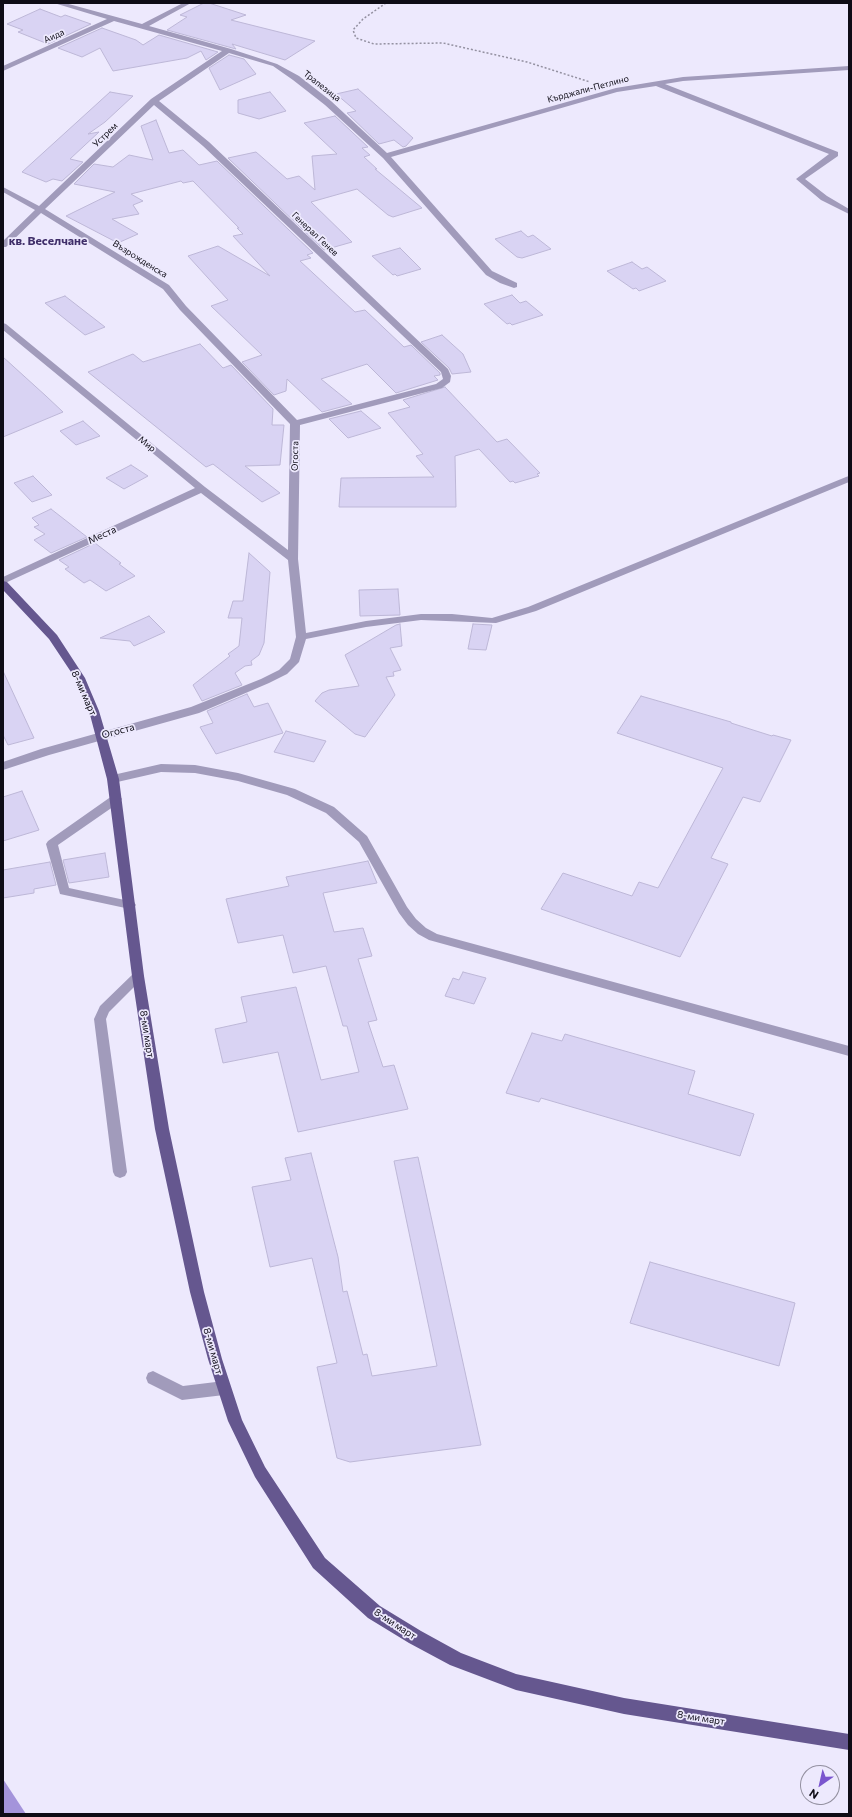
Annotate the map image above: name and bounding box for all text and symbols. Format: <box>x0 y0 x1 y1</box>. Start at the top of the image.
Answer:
street label: Аида <box>42 27 66 45</box>
street label: Трапезица <box>301 68 343 104</box>
street label: Кърджали-Петлино <box>546 73 630 105</box>
street label: Устрем <box>90 121 120 149</box>
street label: Генерал Генев <box>290 210 340 258</box>
district label: кв. Веселчане <box>9 234 87 248</box>
street label: Възрожденска <box>111 238 169 280</box>
street label: Мир <box>136 434 158 454</box>
street label: Огоста <box>289 441 301 471</box>
street label: Места <box>86 523 118 547</box>
street label: 8-ми март <box>69 669 99 717</box>
street label: Огоста <box>100 721 136 741</box>
street label: 8-ми март <box>137 1009 157 1059</box>
street label: 8-ми март <box>201 1326 225 1376</box>
street label: 8-ми март <box>372 1606 418 1642</box>
street label: 8-ми март <box>676 1708 726 1728</box>
north arrow <box>800 1765 840 1805</box>
text: N <box>807 1787 821 1802</box>

